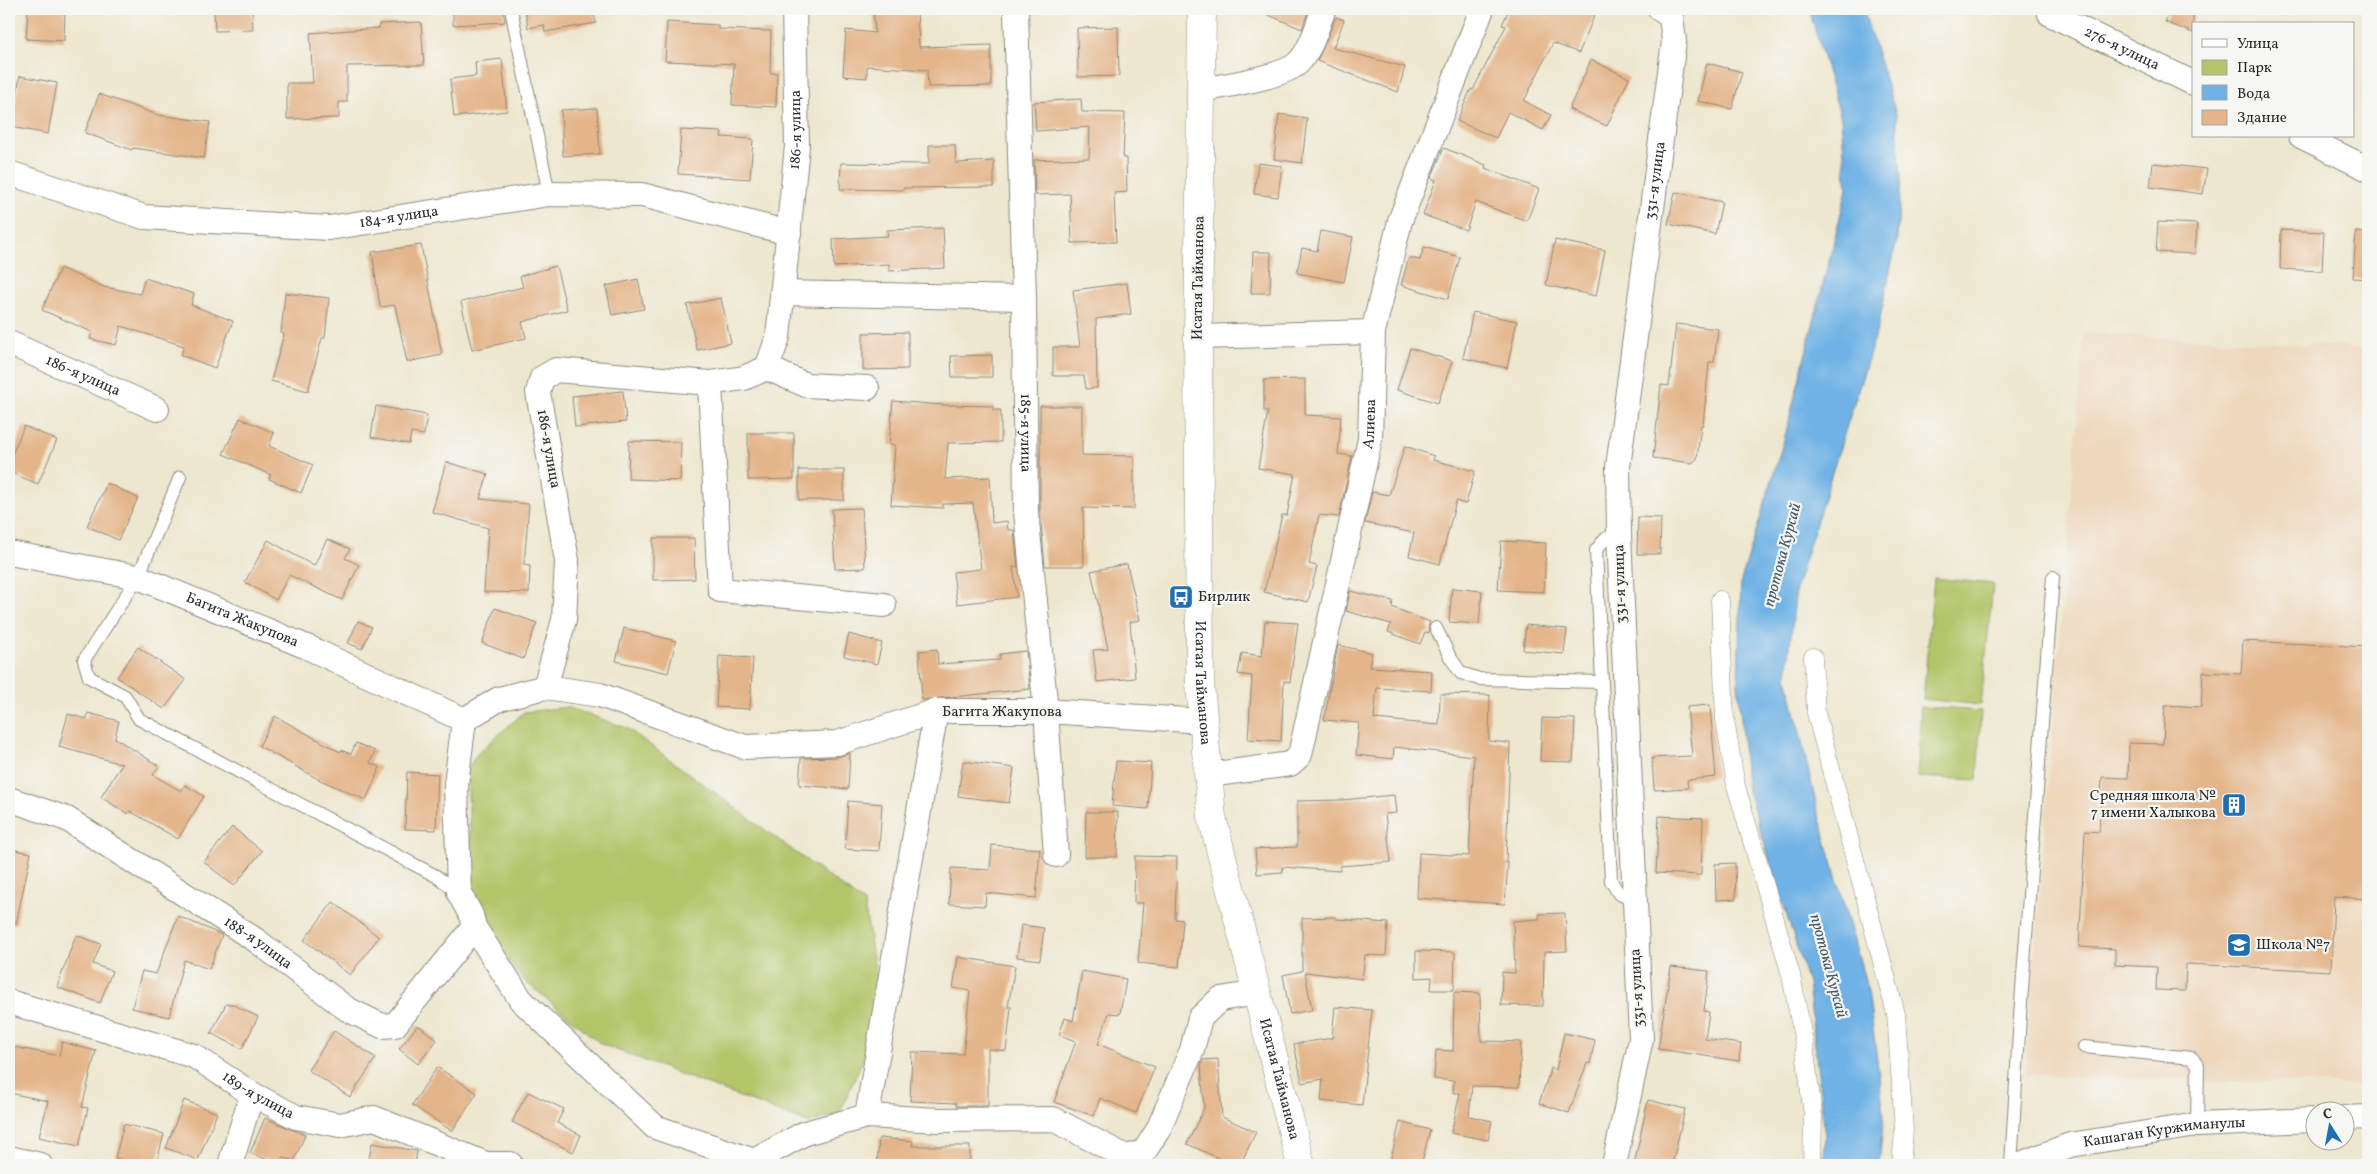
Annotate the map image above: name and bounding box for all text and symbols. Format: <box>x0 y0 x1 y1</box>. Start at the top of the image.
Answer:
street label: 276-я улица <box>2080 21 2163 76</box>
legend <box>2192 22 2354 138</box>
text: Улица <box>2237 34 2279 55</box>
text: Парк <box>2237 58 2272 79</box>
text: Вода <box>2237 84 2270 105</box>
street label: 186-я улица <box>784 90 808 171</box>
text: Здание <box>2237 108 2287 129</box>
street label: 331-я улица <box>1640 140 1671 221</box>
street label: 184-я улица <box>358 201 440 234</box>
street label: Исатая Тайманова <box>1187 216 1211 340</box>
street label: 186-я улица <box>42 350 124 402</box>
street label: 185-я улица <box>1014 393 1036 472</box>
street label: Алиева <box>1358 399 1382 451</box>
street label: 186-я улица <box>531 408 565 490</box>
water label: протока Курсай <box>1759 501 1807 609</box>
street label: 331-я улица <box>1609 544 1633 624</box>
bus stop icon: Бирлик <box>1168 584 1194 610</box>
street label: Багита Жакупова <box>183 587 302 653</box>
place label: Бирлик <box>1198 587 1250 608</box>
street label: Исатая Тайманова <box>1189 621 1216 746</box>
street label: Багита Жакупова <box>942 702 1062 723</box>
place label: Средняя школа № 7 имени Халыкова <box>2090 786 2216 824</box>
building icon: Средняя школа № 7 имени Халыкова <box>2221 792 2247 818</box>
street label: 188-я улица <box>219 912 297 974</box>
water label: протока Курсай <box>1804 912 1852 1020</box>
school or university icon: Школа №7 <box>2226 932 2252 958</box>
place label: Школа №7 <box>2256 935 2330 956</box>
street label: 331-я улица <box>1625 948 1651 1028</box>
street label: Исатая Тайманова <box>1253 1016 1305 1142</box>
street label: 189-я улица <box>218 1066 298 1125</box>
north arrow <box>2304 1102 2354 1152</box>
text: С <box>2322 1105 2334 1125</box>
street label: Кашаган Куржиманулы <box>2082 1112 2246 1153</box>

